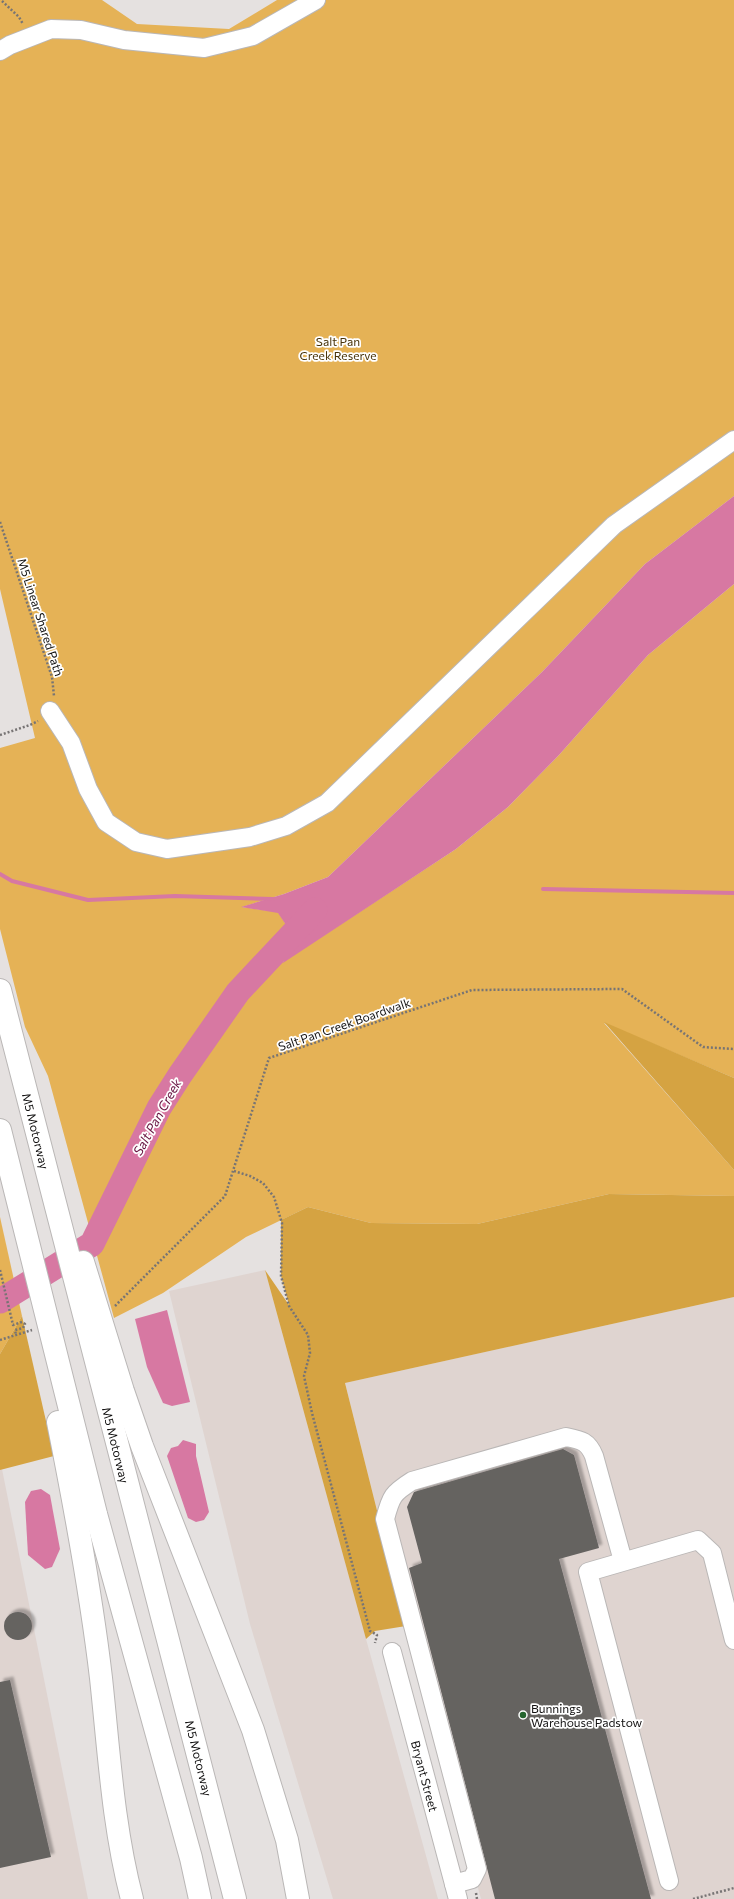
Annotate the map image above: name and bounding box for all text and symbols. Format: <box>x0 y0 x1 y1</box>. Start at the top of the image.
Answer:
park label: Salt Pan Creek Reserve <box>299 334 377 362</box>
street label: M5 Linear Shared Path <box>15 556 67 678</box>
street label: Salt Pan Creek Boardwalk <box>276 995 412 1053</box>
water label: Salt Pan Creek <box>129 1075 185 1158</box>
street label: M5 Motorway <box>20 1092 52 1170</box>
street label: M5 Motorway <box>100 1406 132 1484</box>
place label: Bunnings Warehouse Padstow <box>531 1701 643 1729</box>
marker: Bunnings Warehouse Padstow <box>518 1710 528 1720</box>
street label: M5 Motorway <box>183 1719 215 1797</box>
street label: Bryant Street <box>409 1739 441 1813</box>

